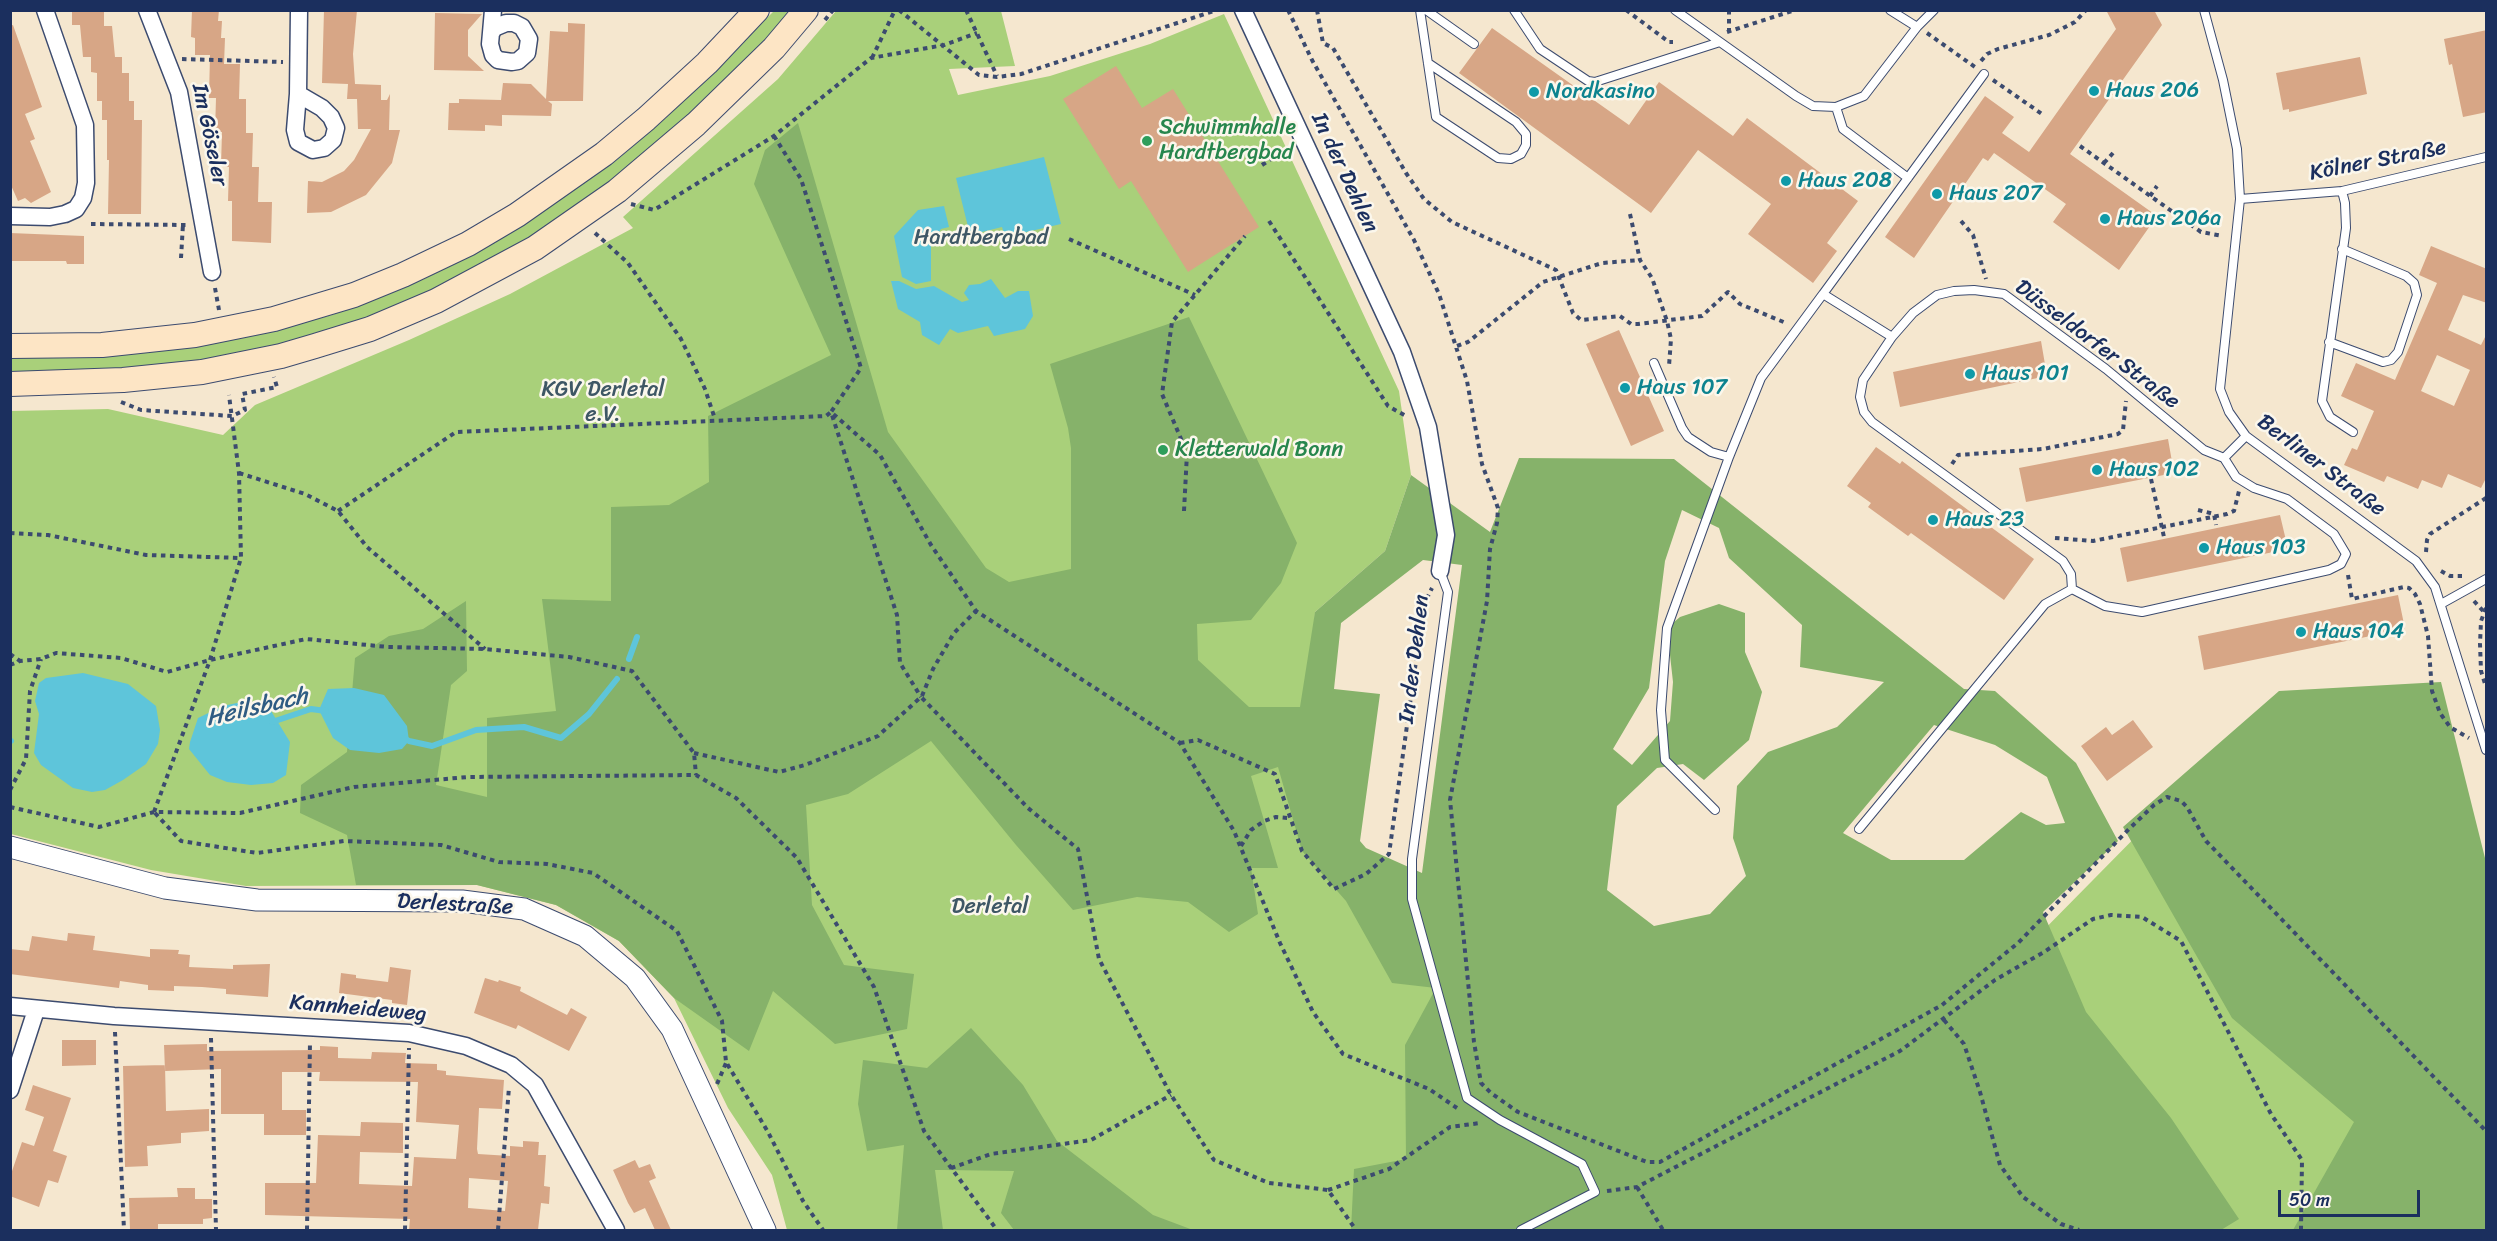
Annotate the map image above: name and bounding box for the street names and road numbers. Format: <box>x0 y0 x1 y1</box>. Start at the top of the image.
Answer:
street label: Im Göseler <box>185 81 233 189</box>
street label: In der Dehlen <box>1305 109 1383 237</box>
street label: Kölner Straße <box>2307 135 2449 187</box>
street label: Düsseldorfer Straße <box>2009 274 2185 416</box>
street label: Berliner Straße <box>2252 409 2390 523</box>
street label: In der Dehlen <box>1394 593 1436 725</box>
street label: Derlestraße <box>396 889 514 921</box>
street label: Kannheideweg <box>288 990 428 1028</box>

